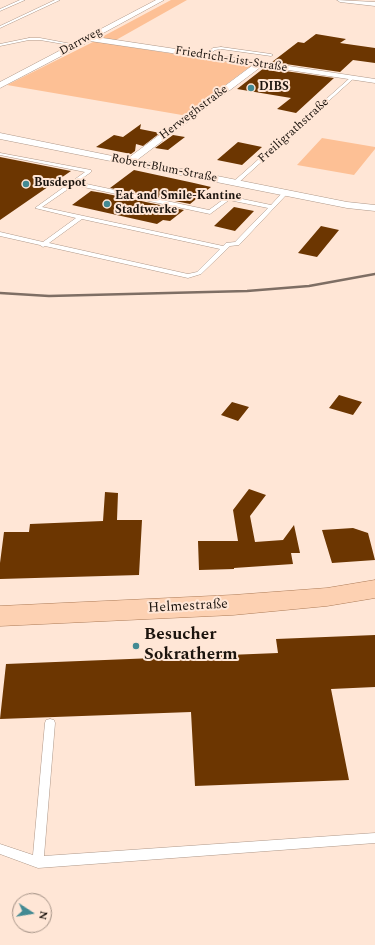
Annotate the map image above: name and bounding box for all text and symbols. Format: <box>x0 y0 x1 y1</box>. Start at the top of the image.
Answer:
street label: Darrweg <box>57 25 105 59</box>
street label: Friedrich-List-Straße <box>174 44 288 76</box>
place label: DIBS <box>259 81 289 95</box>
street label: Herweghstraße <box>157 83 231 143</box>
marker: DIBS <box>246 83 256 93</box>
street label: Freiligrathstraße <box>256 95 332 167</box>
street label: Robert-Blum-Straße <box>110 152 218 186</box>
place label: Busdepot <box>34 177 86 191</box>
marker: Busdepot <box>21 179 31 189</box>
place label: Eat and Smile-Kantine Stadtwerke <box>115 190 241 218</box>
marker: Eat and Smile-Kantine Stadtwerke <box>102 199 112 209</box>
street label: Helmestraße <box>148 597 228 617</box>
place label: Besucher Sokratherm <box>144 626 238 666</box>
marker: Besucher Sokratherm <box>131 641 141 651</box>
north arrow <box>12 893 52 933</box>
text: N <box>34 909 52 922</box>

